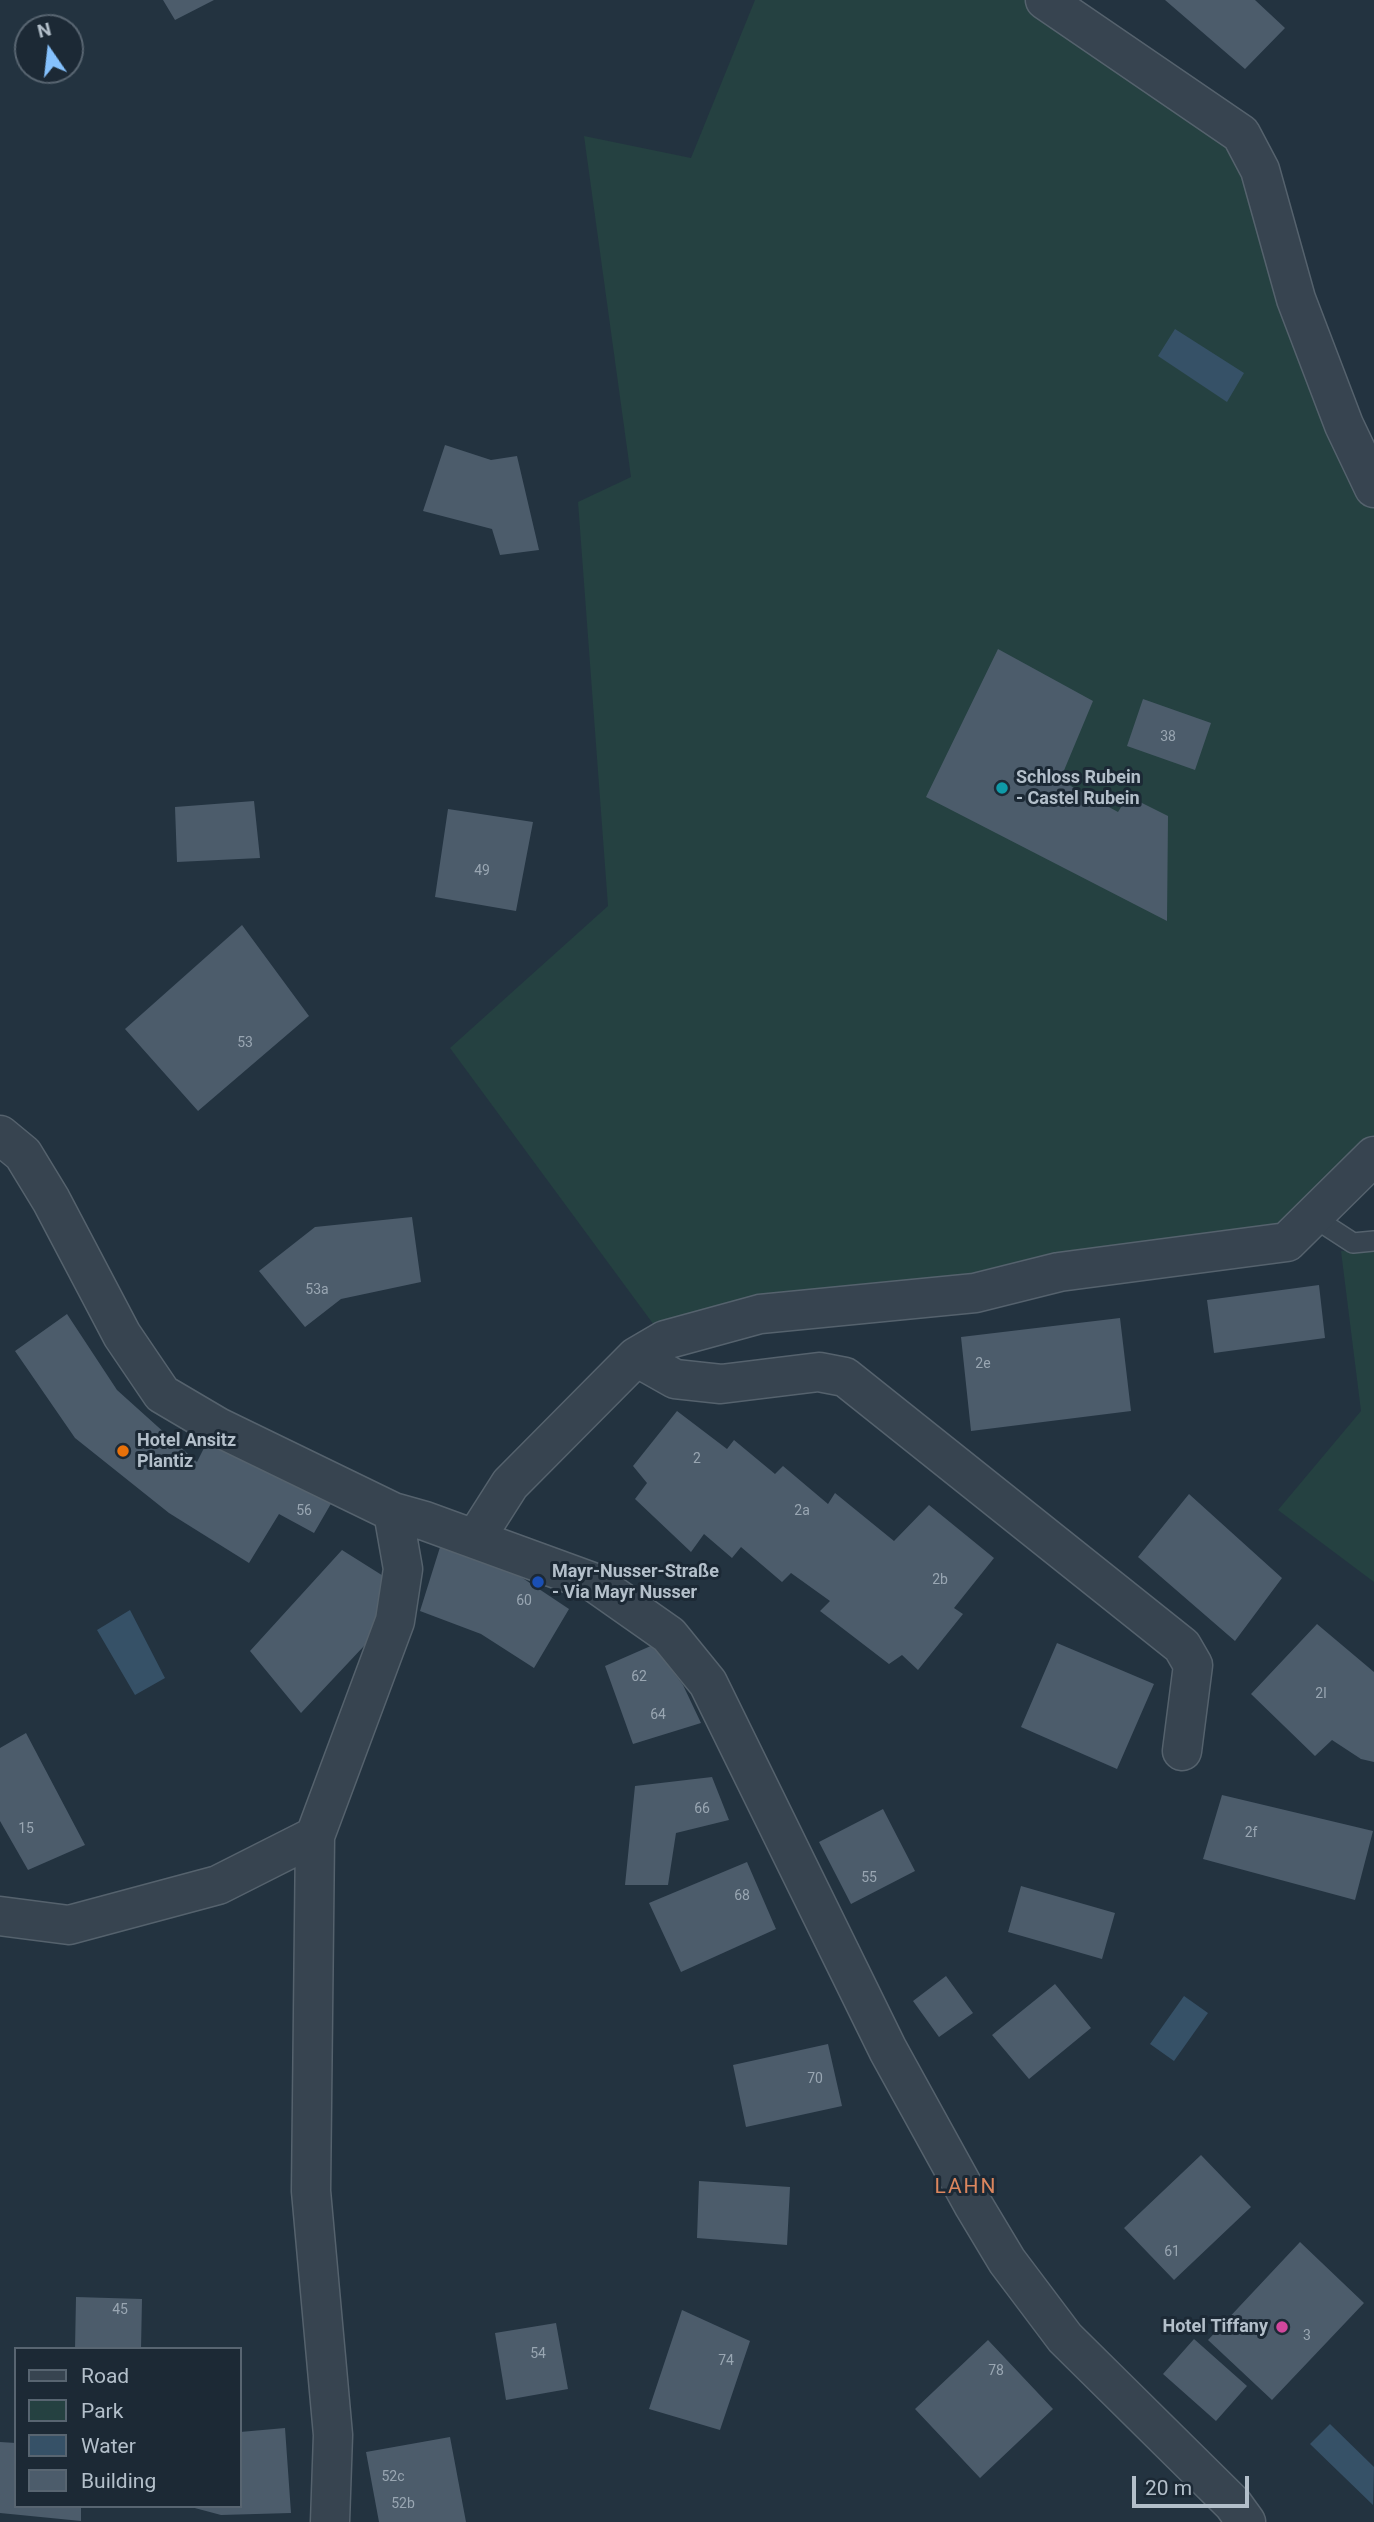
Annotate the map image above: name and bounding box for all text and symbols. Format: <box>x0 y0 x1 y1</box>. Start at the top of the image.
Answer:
north arrow <box>14 14 84 84</box>
text: N <box>35 17 54 43</box>
house number: 38 <box>1160 729 1176 745</box>
place label: Schloss Rubein - Castel Rubein <box>1016 767 1141 810</box>
marker: Schloss Rubein - Castel Rubein <box>994 780 1010 796</box>
house number: 49 <box>474 863 490 879</box>
house number: 53 <box>237 1035 253 1051</box>
house number: 53a <box>305 1282 329 1298</box>
house number: 2e <box>975 1356 991 1372</box>
place label: Hotel Ansitz Plantiz <box>137 1430 236 1472</box>
marker: Hotel Ansitz Plantiz <box>115 1443 131 1459</box>
house number: 2 <box>693 1451 701 1467</box>
house number: 56 <box>296 1503 312 1519</box>
house number: 2a <box>794 1503 810 1519</box>
place label: Mayr-Nusser-Straße - Via Mayr Nusser <box>552 1561 719 1604</box>
house number: 2b <box>932 1572 948 1588</box>
marker: Mayr-Nusser-Straße - Via Mayr Nusser <box>530 1574 546 1590</box>
house number: 60 <box>516 1593 532 1609</box>
house number: 62 <box>631 1669 647 1685</box>
house number: 2l <box>1315 1686 1327 1702</box>
house number: 64 <box>650 1707 666 1723</box>
house number: 66 <box>694 1801 710 1817</box>
house number: 15 <box>18 1821 34 1837</box>
house number: 2f <box>1245 1825 1257 1841</box>
house number: 55 <box>861 1870 877 1886</box>
house number: 68 <box>734 1888 750 1904</box>
house number: 70 <box>807 2071 823 2087</box>
district label: LAHN <box>935 2175 997 2201</box>
house number: 61 <box>1164 2244 1180 2260</box>
house number: 45 <box>112 2302 128 2318</box>
place label: Hotel Tiffany <box>1162 2316 1268 2338</box>
marker: Hotel Tiffany <box>1274 2319 1290 2335</box>
house number: 3 <box>1303 2328 1311 2344</box>
house number: 54 <box>530 2346 546 2362</box>
legend <box>14 2347 242 2508</box>
house number: 74 <box>718 2353 734 2369</box>
house number: 78 <box>988 2363 1004 2379</box>
text: Road <box>81 2364 129 2388</box>
text: Park <box>81 2399 123 2423</box>
text: Water <box>81 2434 136 2458</box>
scale bar <box>1136 2462 1253 2506</box>
text: Building <box>81 2469 156 2493</box>
house number: 52c <box>381 2469 405 2485</box>
text: 20 m <box>1145 2476 1192 2500</box>
house number: 52b <box>391 2496 415 2512</box>

